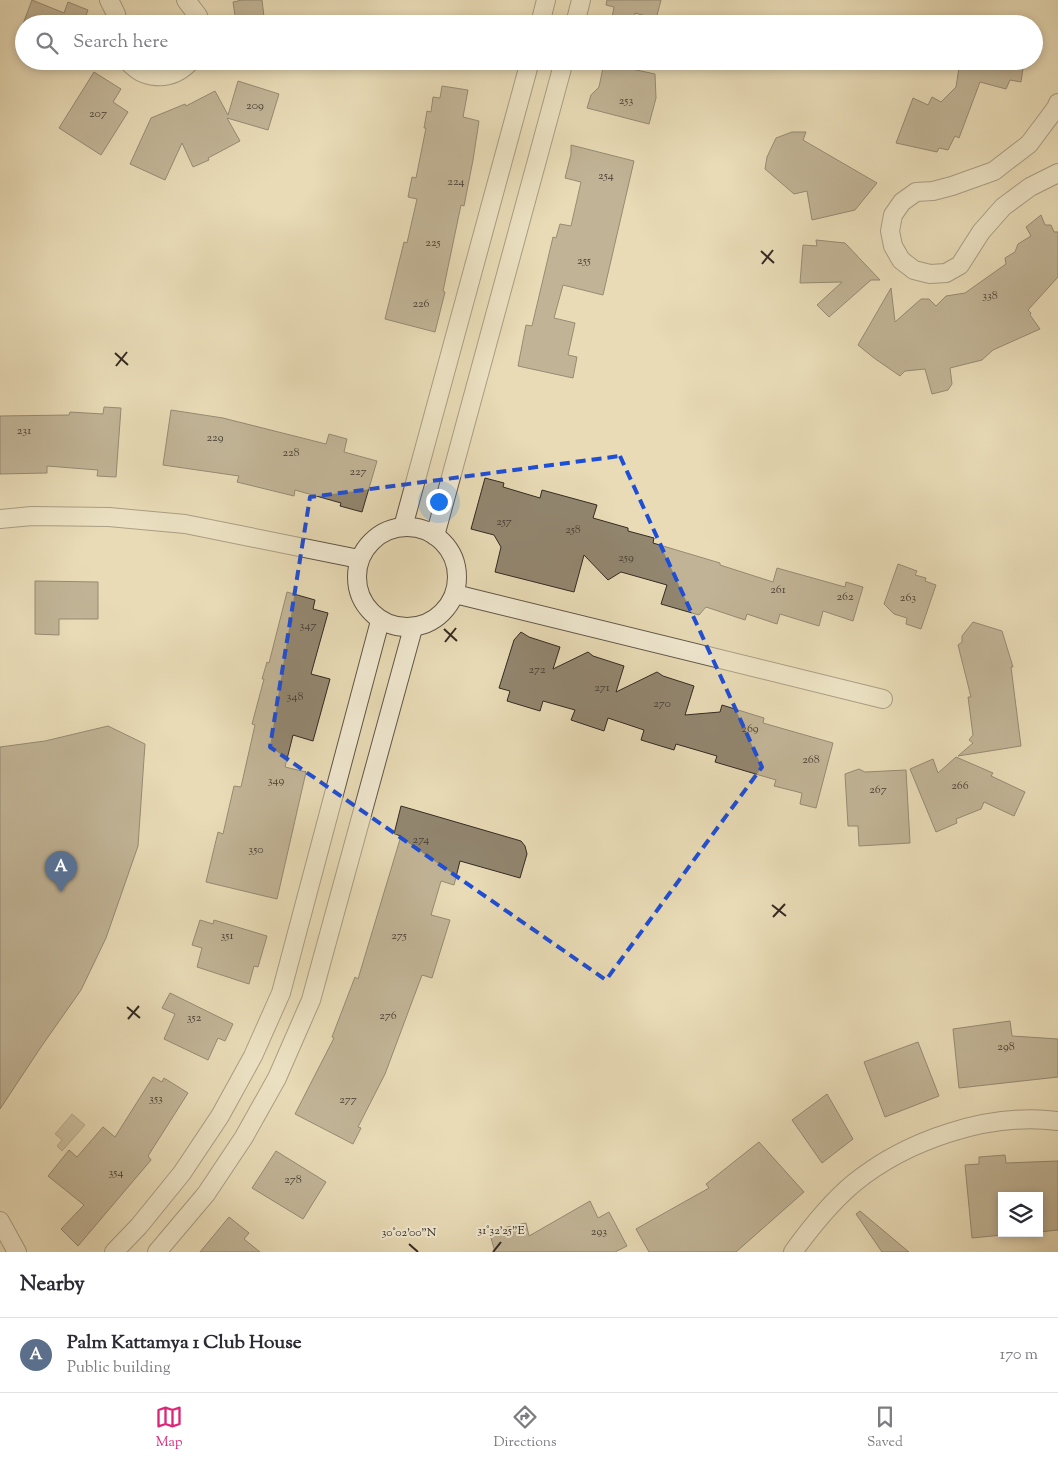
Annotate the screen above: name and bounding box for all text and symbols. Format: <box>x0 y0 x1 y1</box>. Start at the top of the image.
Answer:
search box <box>15 15 1043 70</box>
icon: search <box>33 29 61 57</box>
text: Search here <box>73 29 168 56</box>
house number: 253 <box>619 92 633 110</box>
house number: 209 <box>246 97 264 115</box>
house number: 207 <box>89 105 107 123</box>
house number: 254 <box>598 167 614 185</box>
house number: 224 <box>447 173 465 191</box>
house number: 225 <box>425 234 441 252</box>
house number: 255 <box>577 252 591 270</box>
house number: 338 <box>982 287 998 305</box>
house number: 226 <box>412 295 430 313</box>
house number: 231 <box>17 422 31 440</box>
house number: 229 <box>206 429 224 447</box>
house number: 228 <box>282 444 300 462</box>
house number: 227 <box>349 463 367 481</box>
your location <box>426 489 452 515</box>
house number: 257 <box>496 513 512 531</box>
house number: 258 <box>565 521 581 539</box>
house number: 259 <box>618 549 634 567</box>
house number: 261 <box>770 581 786 599</box>
house number: 262 <box>836 588 854 606</box>
house number: 263 <box>900 589 916 607</box>
house number: 347 <box>300 617 316 635</box>
house number: 272 <box>528 661 546 679</box>
house number: 271 <box>594 679 610 697</box>
house number: 348 <box>287 688 303 706</box>
house number: 270 <box>653 695 671 713</box>
house number: 269 <box>741 720 759 738</box>
house number: 268 <box>802 751 820 769</box>
house number: 349 <box>268 772 284 790</box>
house number: 266 <box>951 777 969 795</box>
house number: 267 <box>869 781 887 799</box>
house number: 274 <box>413 831 429 849</box>
house number: 350 <box>248 841 264 859</box>
pin: A <box>45 851 77 892</box>
house number: 351 <box>220 927 234 945</box>
house number: 275 <box>391 927 407 945</box>
house number: 276 <box>379 1007 397 1025</box>
house number: 352 <box>187 1009 202 1027</box>
house number: 298 <box>997 1038 1015 1056</box>
house number: 353 <box>149 1090 163 1108</box>
house number: 277 <box>339 1091 357 1109</box>
house number: 354 <box>108 1164 124 1182</box>
house number: 278 <box>284 1171 302 1189</box>
map controls <box>998 1192 1043 1237</box>
button: layers <box>998 1192 1043 1237</box>
text: 31°32'25"E <box>477 1222 525 1240</box>
house number: 293 <box>591 1223 607 1241</box>
text: 30°02'00"N <box>382 1224 437 1242</box>
text: Nearby <box>20 1270 85 1300</box>
text: Palm Kattamya 1 Club House <box>67 1330 302 1357</box>
text: A <box>30 1344 43 1367</box>
text: 170 m <box>1000 1344 1038 1367</box>
text: Public building <box>67 1357 171 1380</box>
tab: Map <box>155 1403 183 1453</box>
tab: Directions <box>493 1403 557 1453</box>
tab: Saved <box>867 1403 903 1453</box>

